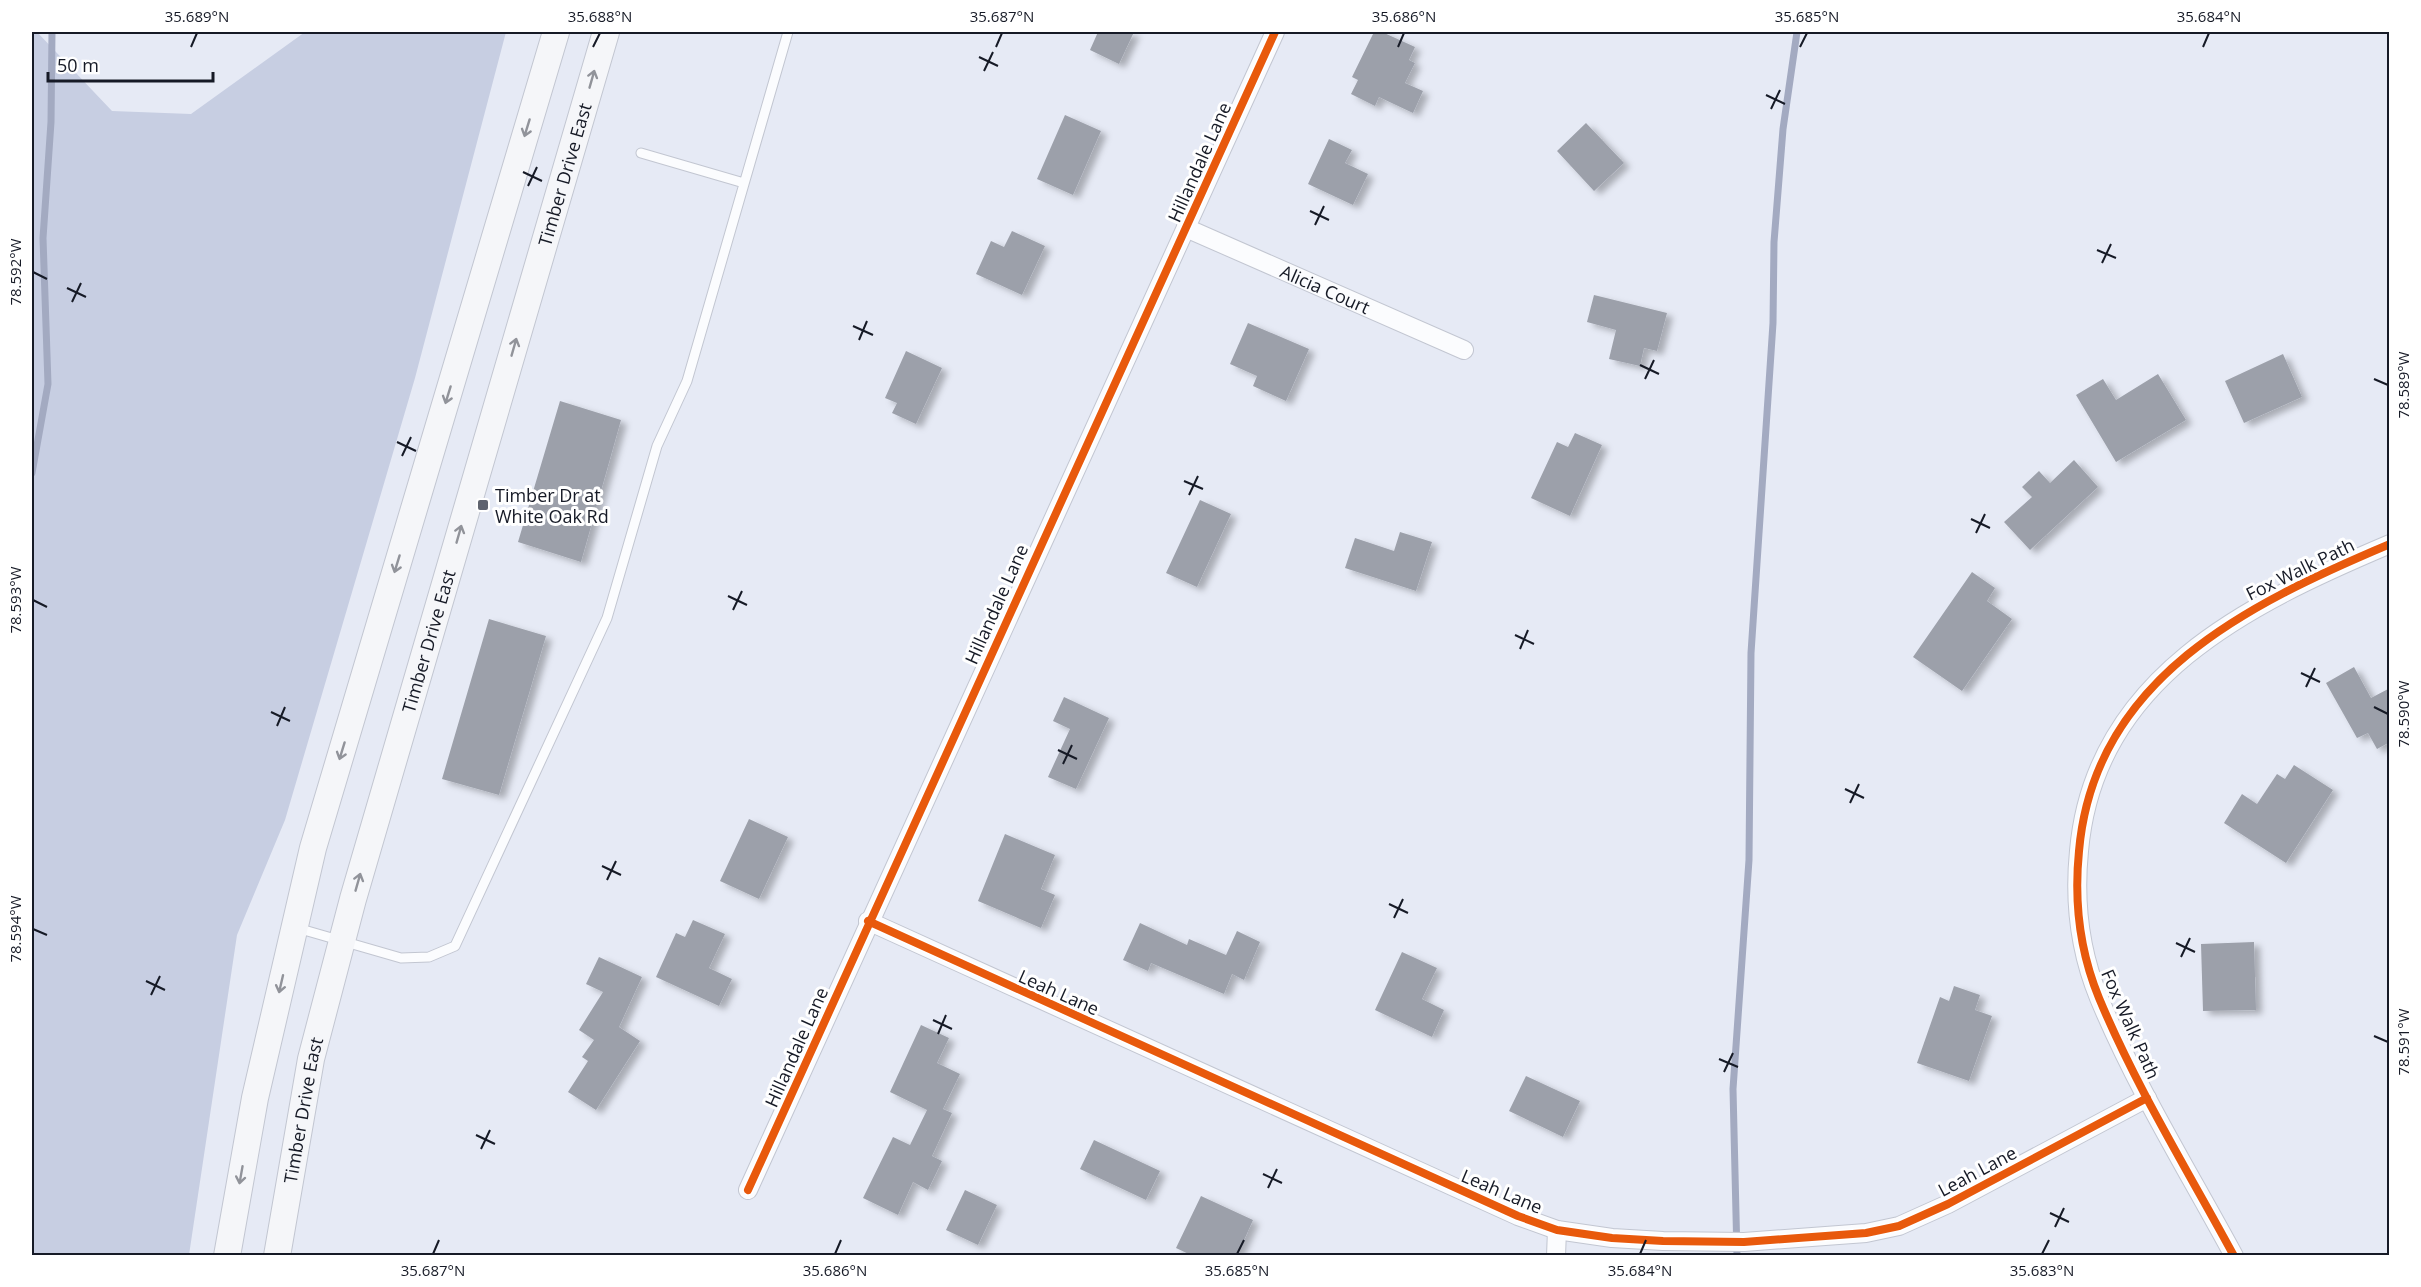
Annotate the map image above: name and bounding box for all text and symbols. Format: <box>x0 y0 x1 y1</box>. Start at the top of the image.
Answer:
text: 35.689°N <box>165 6 229 26</box>
text: 35.688°N <box>568 6 632 26</box>
text: 35.687°N <box>970 6 1034 26</box>
text: 35.686°N <box>1372 6 1436 26</box>
text: 35.685°N <box>1775 6 1839 26</box>
text: 35.684°N <box>2177 6 2241 26</box>
scale bar <box>48 45 213 83</box>
text: 50 m <box>57 53 99 77</box>
one-way arrow <box>587 70 599 89</box>
street label: Hillandale Lane <box>1162 98 1236 226</box>
street label: Timber Drive East <box>532 100 597 249</box>
one-way arrow <box>521 118 532 137</box>
text: 78.592°W <box>5 238 25 306</box>
street label: Alicia Court <box>1277 259 1374 319</box>
one-way arrow <box>509 338 520 357</box>
text: 78.589°W <box>2393 351 2413 419</box>
one-way arrow <box>442 385 453 404</box>
place label: Timber Dr at White Oak Rd <box>495 483 609 528</box>
marker: Timber Dr at White Oak Rd <box>476 498 490 512</box>
one-way arrow <box>454 525 465 544</box>
street label: Fox Walk Path <box>2242 532 2358 606</box>
street label: Hillandale Lane <box>959 540 1033 668</box>
one-way arrow <box>391 554 402 573</box>
text: 78.593°W <box>5 566 25 634</box>
street label: Timber Drive East <box>396 567 461 716</box>
text: 78.590°W <box>2393 680 2413 748</box>
one-way arrow <box>336 741 347 760</box>
one-way arrow <box>352 873 364 892</box>
text: 78.594°W <box>5 895 25 963</box>
street label: Leah Lane <box>1015 964 1103 1020</box>
street label: Fox Walk Path <box>2096 965 2166 1083</box>
one-way arrow <box>275 975 287 994</box>
street label: Hillandale Lane <box>759 983 833 1111</box>
text: 78.591°W <box>2393 1008 2413 1076</box>
street label: Timber Drive East <box>278 1035 328 1185</box>
street label: Leah Lane <box>1934 1140 2020 1202</box>
street label: Leah Lane <box>1458 1163 1546 1219</box>
one-way arrow <box>235 1165 246 1184</box>
text: 35.687°N <box>401 1260 465 1280</box>
text: 35.686°N <box>803 1260 867 1280</box>
text: 35.685°N <box>1205 1260 1269 1280</box>
text: 35.684°N <box>1608 1260 1672 1280</box>
text: 35.683°N <box>2010 1260 2074 1280</box>

